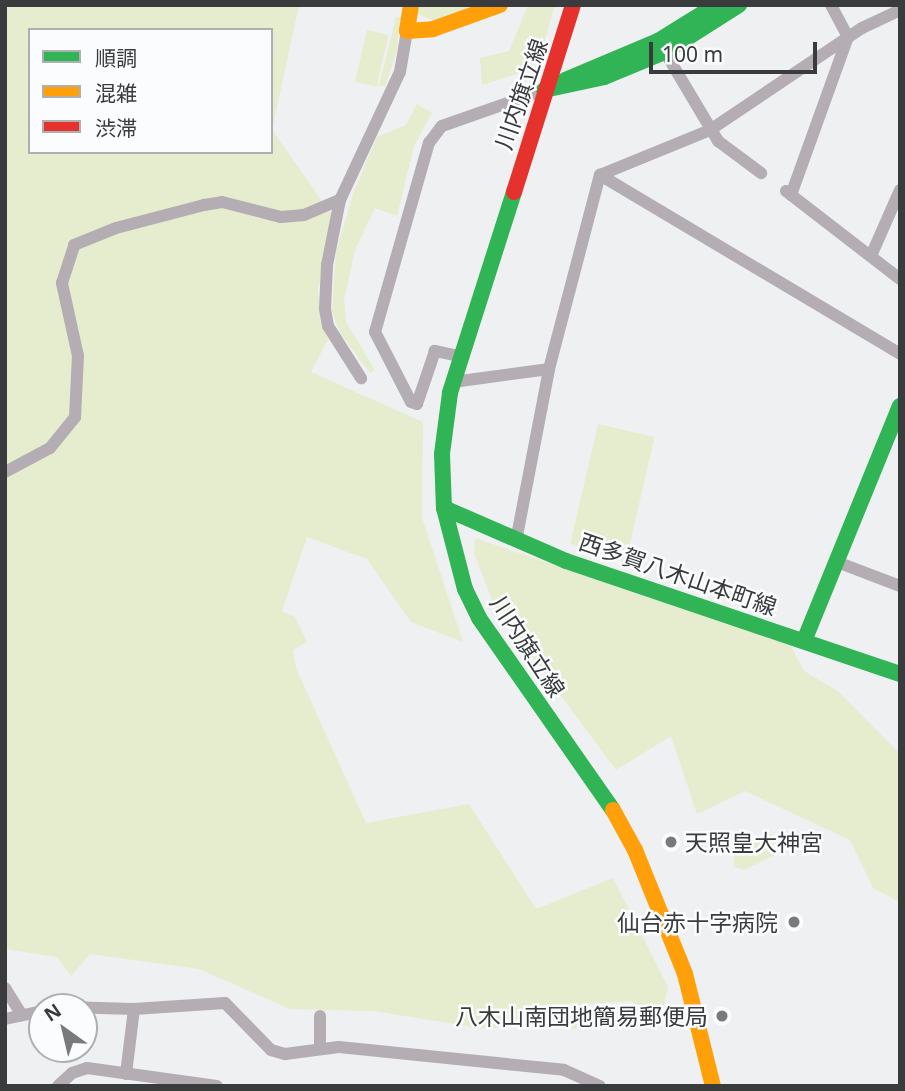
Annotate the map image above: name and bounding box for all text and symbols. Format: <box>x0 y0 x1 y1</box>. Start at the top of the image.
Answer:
legend <box>28 28 273 154</box>
scale bar <box>653 28 821 72</box>
street label: 川内旗立線 <box>489 35 553 153</box>
text: 100 m <box>662 40 723 68</box>
text: 順調 <box>95 44 137 72</box>
text: 混雑 <box>95 79 137 107</box>
text: 渋滞 <box>95 114 137 142</box>
street label: 西多賀八木山本町線 <box>576 527 780 621</box>
street label: 川内旗立線 <box>485 590 571 702</box>
place label: 天照皇大神宮 <box>685 828 823 856</box>
marker: 天照皇大神宮 <box>663 834 679 850</box>
place label: 仙台赤十字病院 <box>617 908 778 936</box>
marker: 仙台赤十字病院 <box>784 912 804 932</box>
north arrow <box>28 993 98 1063</box>
text: N <box>39 997 66 1027</box>
place label: 八木山南団地簡易郵便局 <box>455 1002 708 1030</box>
marker: 八木山南団地簡易郵便局 <box>714 1008 730 1024</box>

